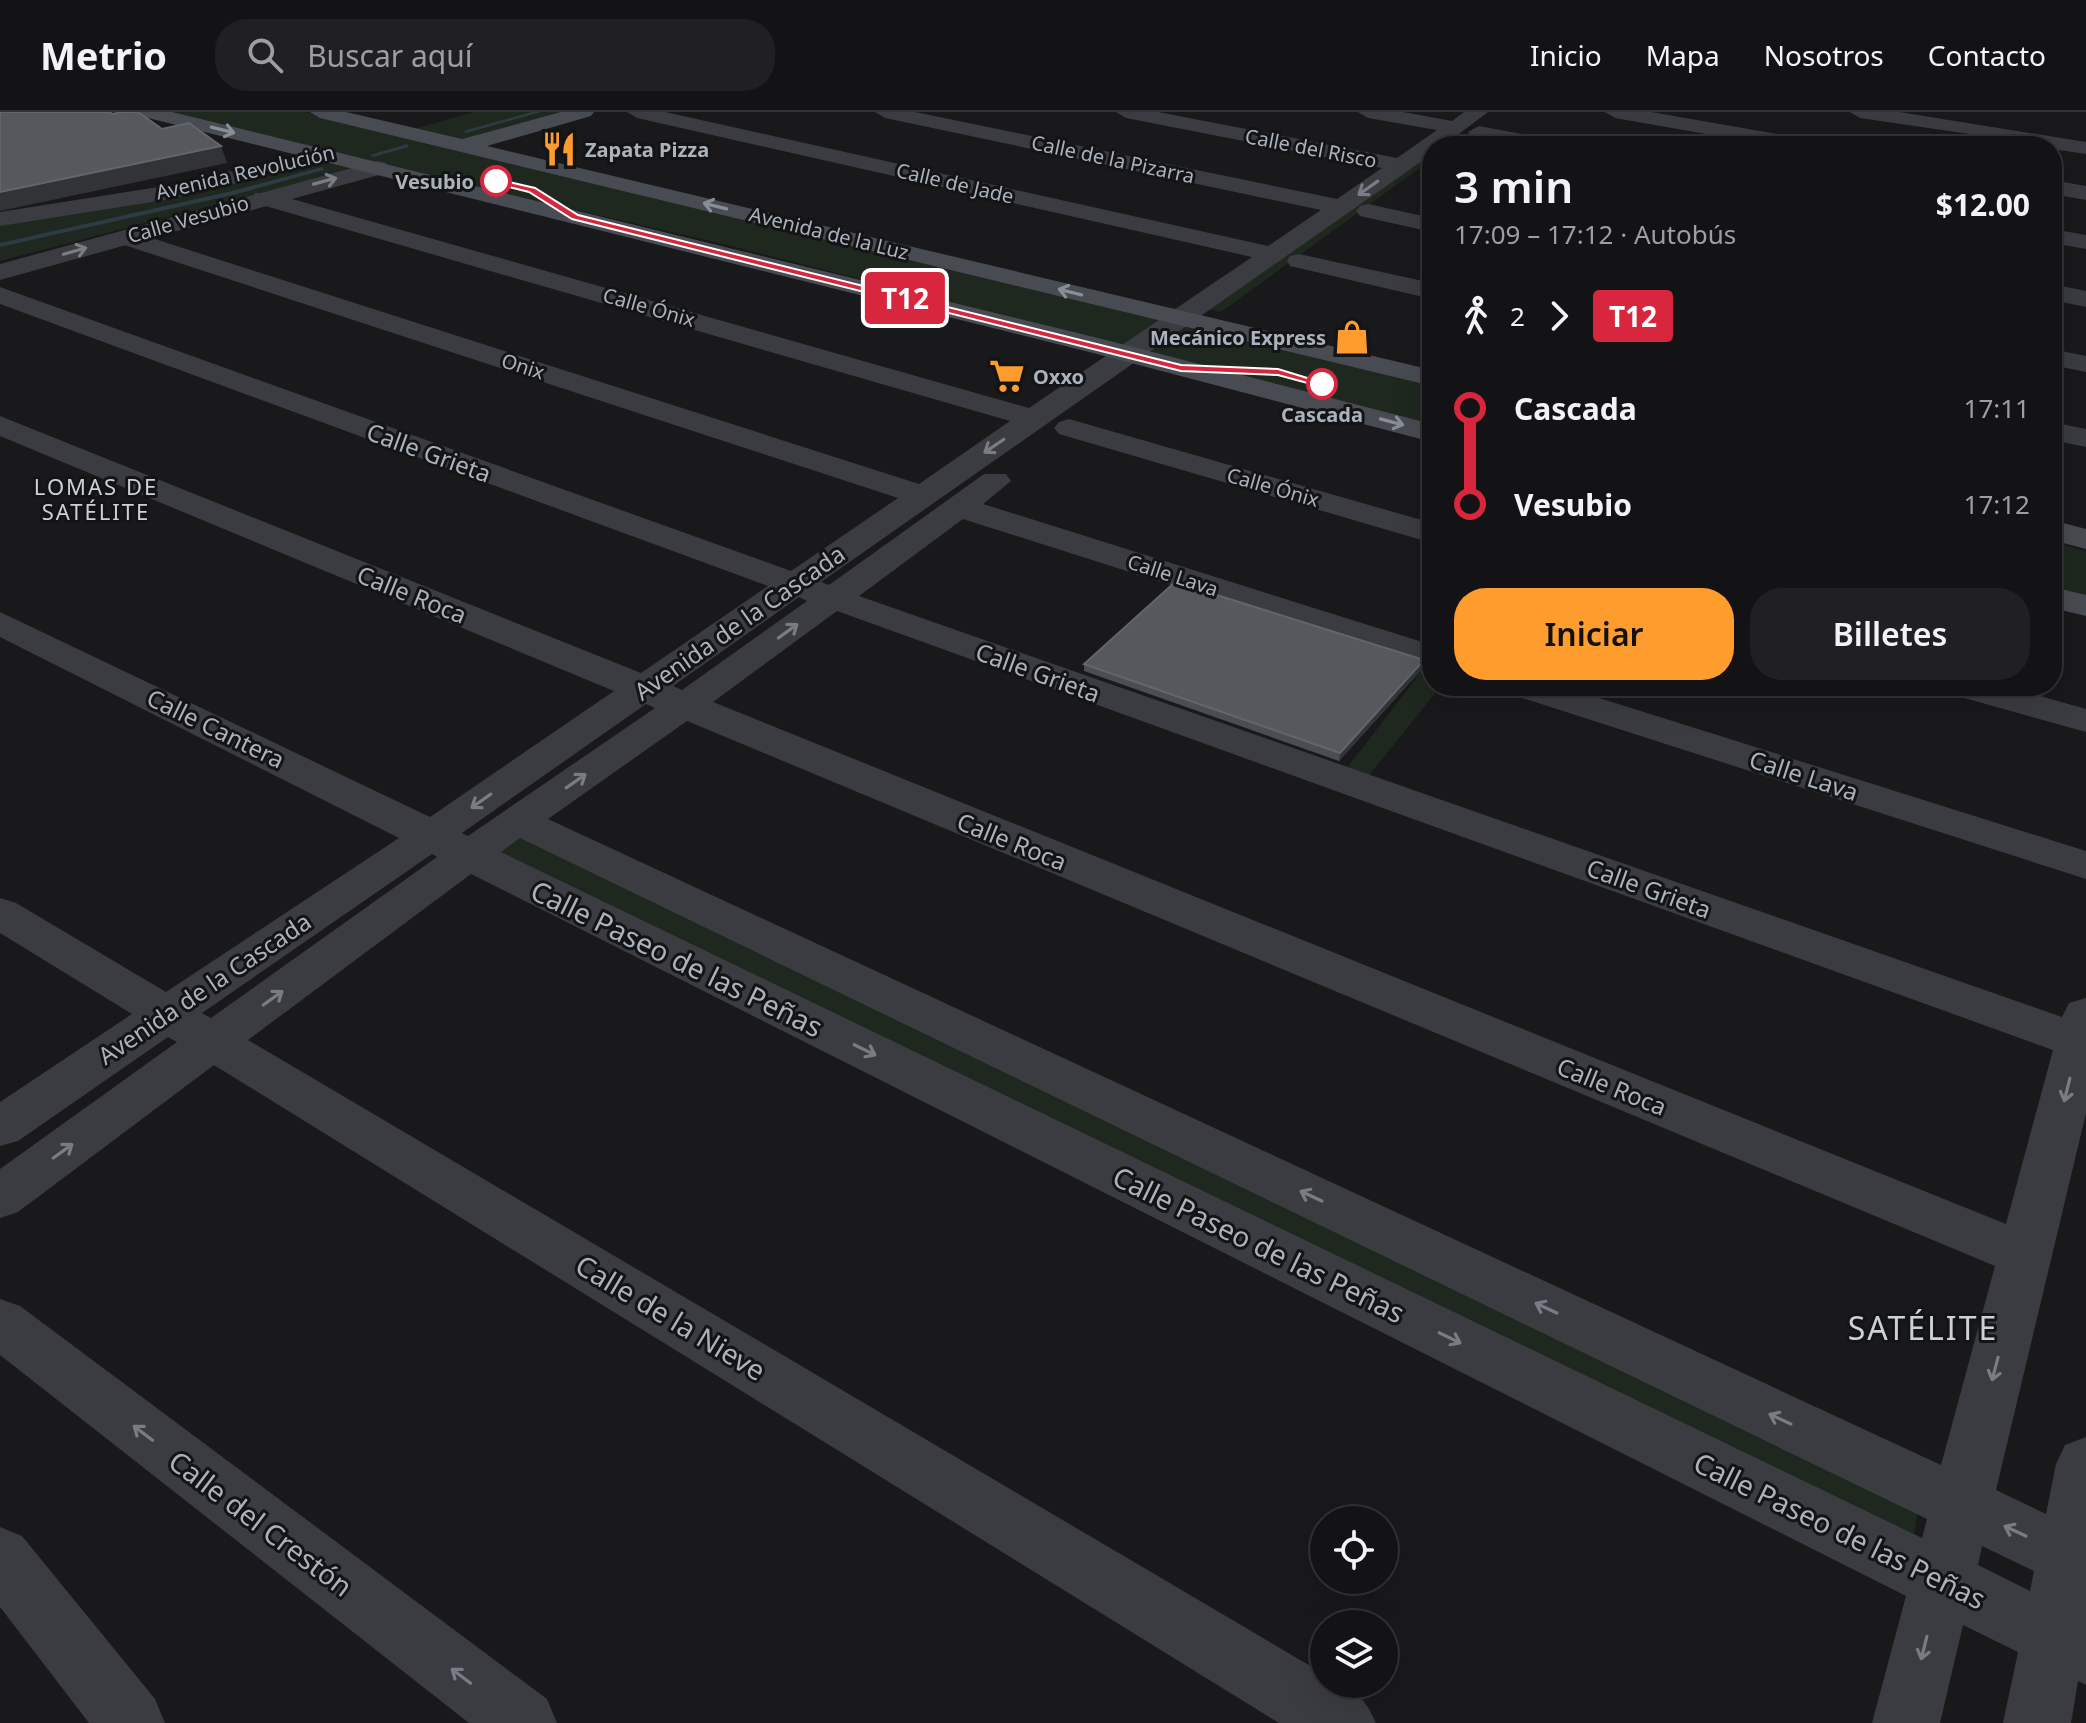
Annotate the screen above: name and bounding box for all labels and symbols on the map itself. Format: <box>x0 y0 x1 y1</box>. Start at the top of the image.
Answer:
street label: Calle del Risco <box>1243 122 1379 174</box>
one-way arrow <box>209 124 235 139</box>
street label: Calle de la Pizarra <box>1029 129 1197 189</box>
restaurant icon: Zapata Pizza <box>540 130 578 168</box>
place label: Zapata Pizza <box>585 136 709 163</box>
street label: Avenida Revolución <box>153 138 337 206</box>
street label: Calle de Jade <box>894 156 1016 210</box>
marker: Vesubio <box>481 166 511 196</box>
place label: Vesubio <box>395 168 474 195</box>
one-way arrow <box>312 173 338 188</box>
one-way arrow <box>1358 180 1380 196</box>
street label: Calle Vesubio <box>124 189 252 249</box>
one-way arrow <box>703 198 728 213</box>
street label: Avenida de la Luz <box>747 200 911 266</box>
one-way arrow <box>62 243 87 257</box>
line badge: T12 <box>859 272 951 324</box>
street label: Calle Ónix <box>600 281 698 333</box>
one-way arrow <box>1058 283 1084 298</box>
shop icon: Mecánico Express <box>1333 318 1371 356</box>
place label: Mecánico Express <box>1150 324 1326 351</box>
street label: Onix <box>498 346 548 386</box>
supermarket icon: Oxxo <box>988 357 1026 395</box>
place label: Oxxo <box>1033 363 1084 390</box>
marker: Cascada <box>1307 369 1337 399</box>
place label: Cascada <box>1281 401 1363 428</box>
street label: Calle Grieta <box>362 414 496 490</box>
one-way arrow <box>1379 416 1405 431</box>
one-way arrow <box>983 438 1005 454</box>
street label: Calle Ónix <box>1224 461 1322 513</box>
district label: LOMAS DE SATÉLITE <box>34 471 158 526</box>
street label: Avenida de la Cascada <box>627 537 851 707</box>
street label: Calle Lava <box>1124 548 1222 602</box>
street label: Calle Roca <box>352 557 472 631</box>
one-way arrow <box>776 622 798 639</box>
street label: Calle Grieta <box>971 634 1105 710</box>
street label: Calle Cantera <box>142 680 290 776</box>
street label: Calle Lava <box>1745 742 1863 808</box>
one-way arrow <box>564 773 586 789</box>
one-way arrow <box>470 793 492 809</box>
street label: Calle Roca <box>952 804 1072 878</box>
street label: Calle Grieta <box>1582 850 1716 926</box>
street label: Calle Paseo de las Peñas <box>525 871 829 1045</box>
street label: Avenida de la Cascada <box>91 904 317 1072</box>
one-way arrow <box>262 990 284 1006</box>
one-way arrow <box>852 1043 876 1058</box>
street label: Calle Roca <box>1552 1049 1672 1123</box>
one-way arrow <box>2058 1077 2073 1103</box>
one-way arrow <box>52 1143 73 1160</box>
street label: Calle Paseo de las Peñas <box>1107 1157 1411 1331</box>
one-way arrow <box>1299 1188 1323 1203</box>
street label: Calle de la Nieve <box>569 1245 773 1389</box>
one-way arrow <box>1534 1300 1558 1315</box>
district label: SATÉLITE <box>1848 1306 1998 1349</box>
one-way arrow <box>1437 1331 1461 1346</box>
one-way arrow <box>1986 1356 2001 1382</box>
one-way arrow <box>1769 1411 1793 1426</box>
one-way arrow <box>133 1424 154 1441</box>
street label: Calle del Crestón <box>161 1441 361 1605</box>
street label: Calle Paseo de las Peñas <box>1688 1443 1992 1617</box>
one-way arrow <box>2004 1523 2028 1538</box>
one-way arrow <box>1916 1635 1931 1661</box>
one-way arrow <box>451 1667 472 1684</box>

